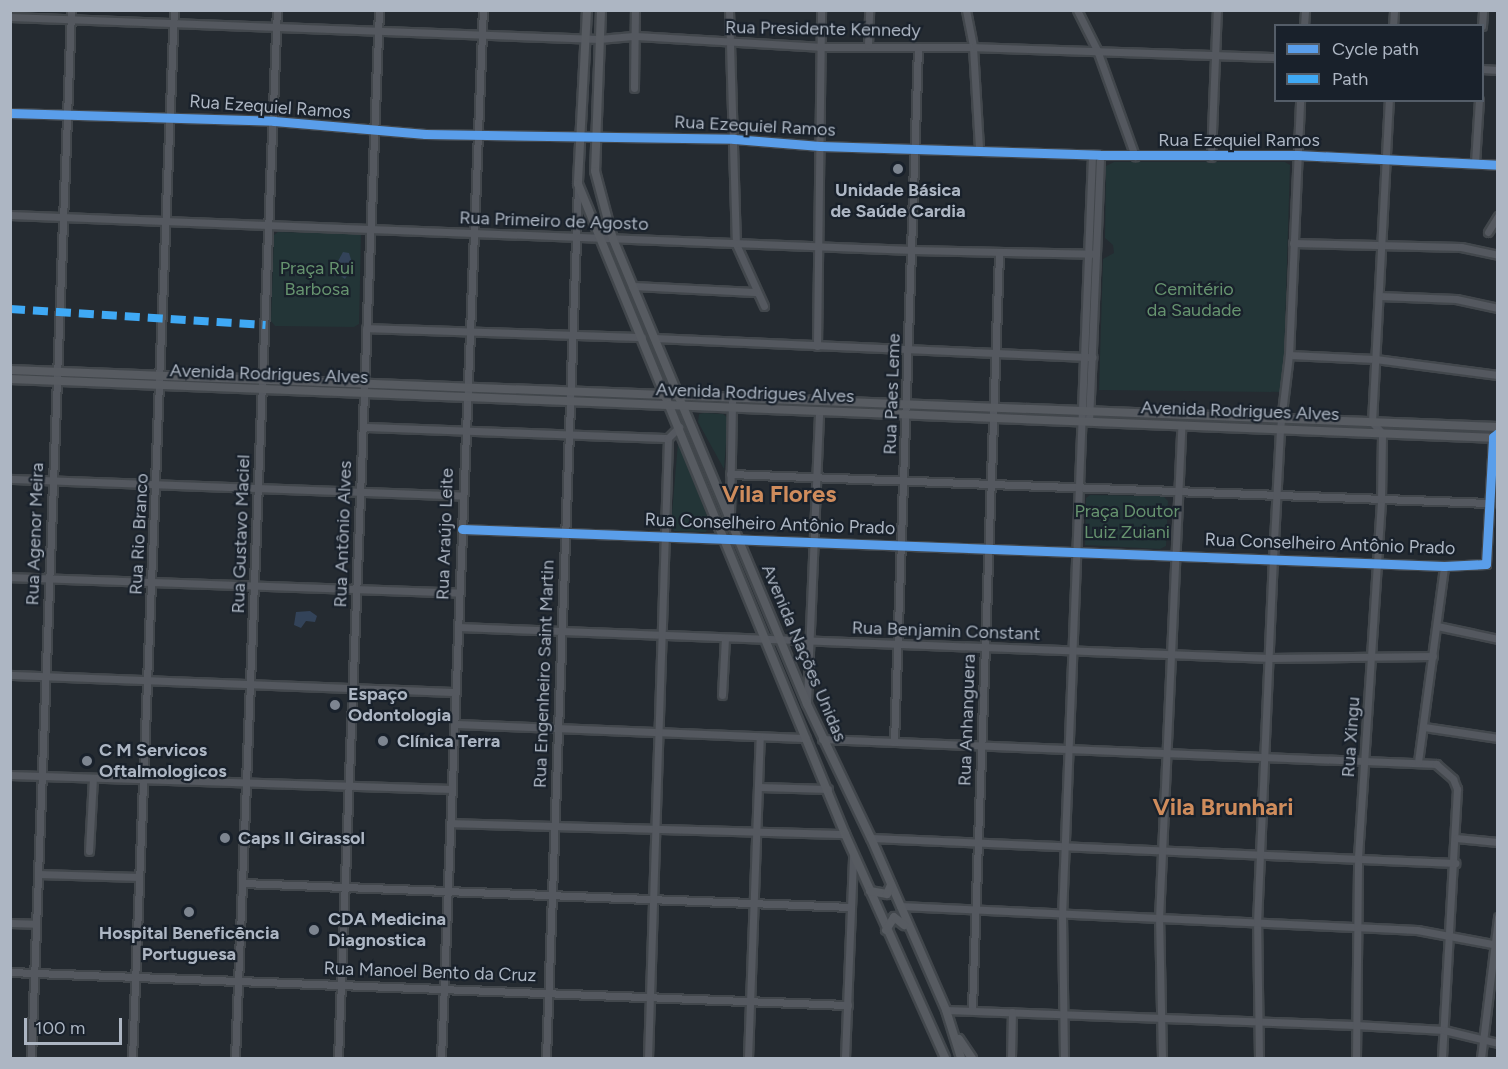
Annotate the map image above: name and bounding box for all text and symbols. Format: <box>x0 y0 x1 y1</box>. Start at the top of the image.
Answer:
street label: Rua Presidente Kennedy <box>725 16 921 42</box>
legend <box>1274 24 1484 102</box>
text: Cycle path <box>1332 38 1419 60</box>
text: Path <box>1332 68 1368 90</box>
street label: Rua Ezequiel Ramos <box>189 91 351 123</box>
street label: Rua Ezequiel Ramos <box>674 111 836 141</box>
street label: Rua Ezequiel Ramos <box>1158 129 1320 151</box>
marker: Unidade Básica de Saúde Cardia <box>889 160 907 178</box>
place label: Unidade Básica de Saúde Cardia <box>830 180 966 222</box>
street label: Rua Primeiro de Agosto <box>459 207 649 235</box>
park label: Praça Rui Barbosa <box>280 258 354 300</box>
park label: Cemitério da Saudade <box>1147 279 1241 322</box>
street label: Rua Paes Leme <box>879 333 905 455</box>
street label: Avenida Rodrigues Alves <box>169 360 369 388</box>
street label: Avenida Rodrigues Alves <box>655 379 855 407</box>
street label: Avenida Rodrigues Alves <box>1140 397 1340 425</box>
street label: Rua Gustavo Maciel <box>227 454 255 614</box>
street label: Rua Antônio Alves <box>330 460 356 608</box>
street label: Rua Agenor Meira <box>22 462 48 606</box>
street label: Rua Araújo Leite <box>432 468 458 600</box>
street label: Rua Rio Branco <box>125 473 153 595</box>
district label: Vila Flores <box>722 480 836 508</box>
park label: Praça Doutor Luiz Zuiani <box>1074 501 1180 544</box>
street label: Rua Conselheiro Antônio Prado <box>644 509 896 539</box>
street label: Rua Conselheiro Antônio Prado <box>1204 529 1456 559</box>
street label: Rua Engenheiro Saint Martin <box>529 560 559 788</box>
street label: Avenida Nações Unidas <box>757 561 851 745</box>
street label: Rua Benjamin Constant <box>851 617 1041 645</box>
street label: Rua Anhanguera <box>954 654 980 786</box>
place label: Espaço Odontologia <box>348 684 451 726</box>
marker: Espaço Odontologia <box>326 696 344 714</box>
street label: Rua Xingu <box>1337 696 1365 778</box>
place label: Clínica Terra <box>397 730 500 752</box>
marker: Clínica Terra <box>374 732 392 750</box>
place label: C M Servicos Oftalmologicos <box>99 740 227 783</box>
marker: C M Servicos Oftalmologicos <box>80 754 94 768</box>
district label: Vila Brunhari <box>1153 793 1293 821</box>
place label: Caps II Girassol <box>238 827 365 849</box>
marker: Caps II Girassol <box>216 829 234 847</box>
marker: Hospital Beneficência Portuguesa <box>180 903 198 921</box>
place label: CDA Medicina Diagnostica <box>328 909 446 952</box>
marker: CDA Medicina Diagnostica <box>305 921 323 939</box>
place label: Hospital Beneficência Portuguesa <box>99 923 279 966</box>
street label: Rua Manoel Bento da Cruz <box>323 957 537 987</box>
scale bar <box>27 1006 124 1044</box>
text: 100 m <box>35 1017 85 1039</box>

